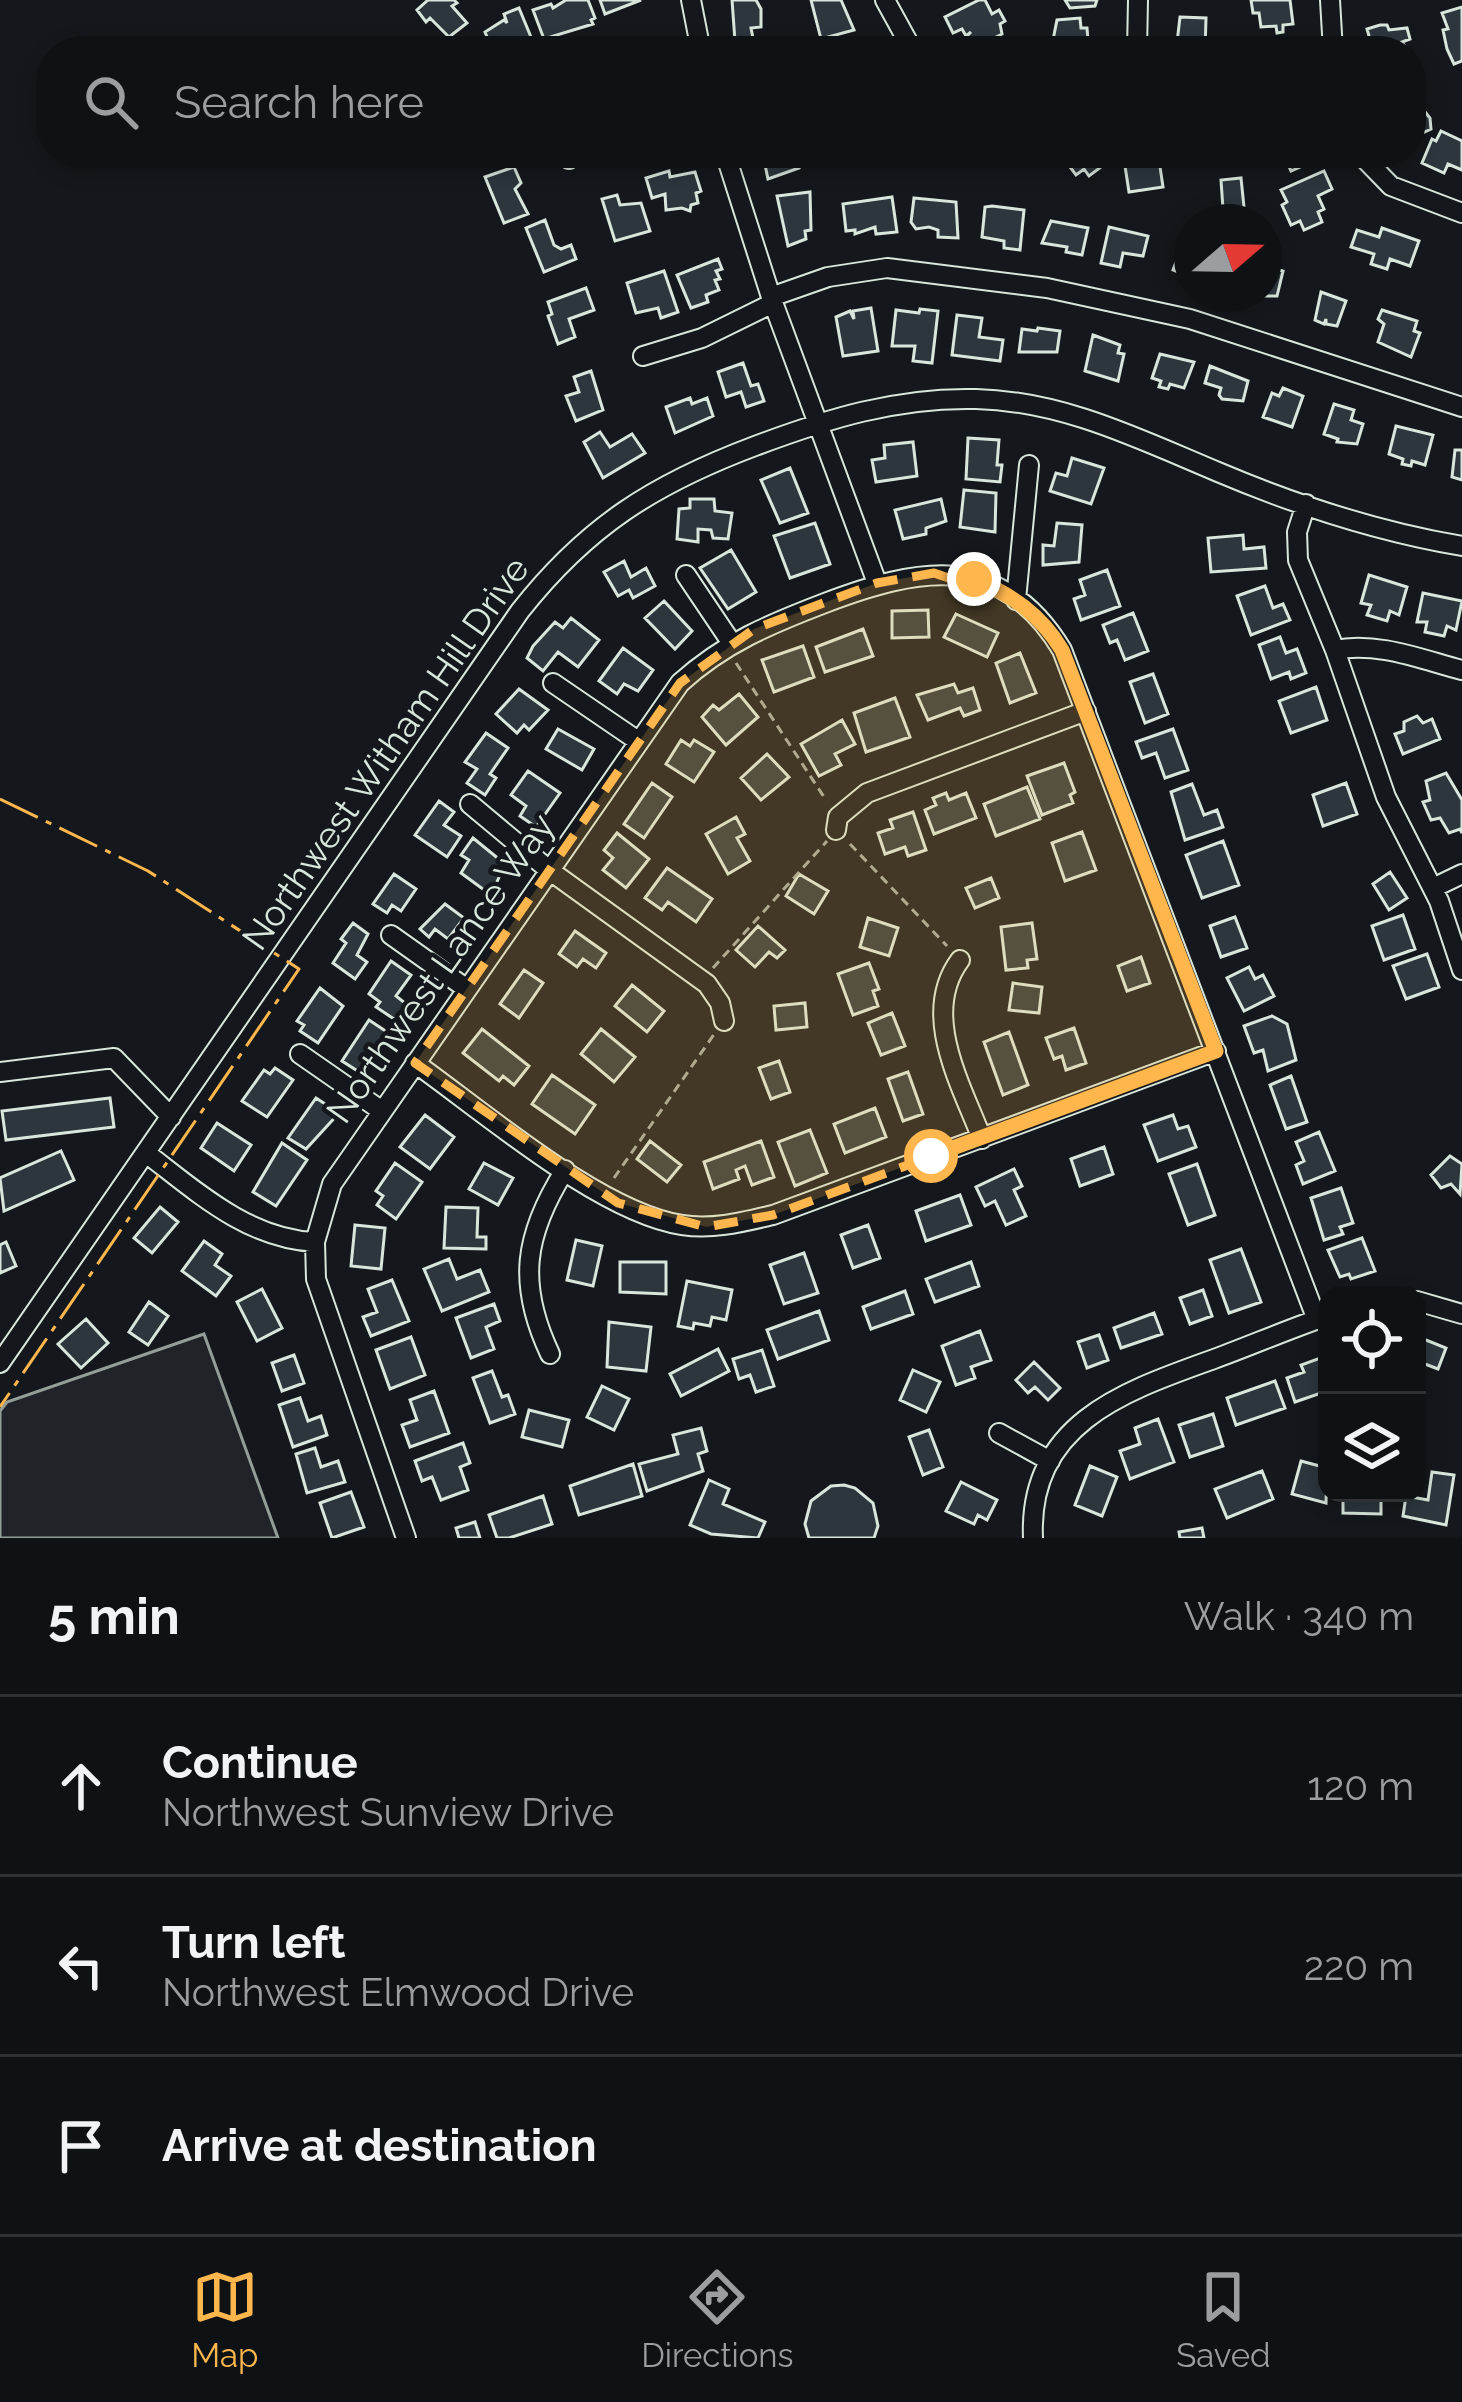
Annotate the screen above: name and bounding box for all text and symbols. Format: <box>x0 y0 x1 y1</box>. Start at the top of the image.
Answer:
search box <box>36 36 1426 168</box>
icon: search <box>78 69 144 135</box>
text: Search here <box>174 76 424 129</box>
north arrow <box>1174 204 1282 312</box>
street label: Northwest Witham Hill Drive <box>233 549 537 957</box>
route end <box>947 552 1001 606</box>
street label: Northwest Lance Way <box>318 806 562 1130</box>
route start <box>904 1129 958 1183</box>
map controls <box>1318 1286 1426 1502</box>
button: locate <box>1318 1286 1426 1394</box>
button: layers <box>1318 1394 1426 1502</box>
text: 5 min <box>48 1586 180 1646</box>
text: Walk · 340 m <box>1184 1593 1414 1639</box>
text: Continue <box>162 1736 358 1789</box>
icon: ahead <box>48 1753 114 1819</box>
text: 120 m <box>1307 1763 1414 1809</box>
text: Northwest Sunview Drive <box>162 1789 614 1835</box>
text: Turn left <box>162 1916 345 1969</box>
icon: left <box>48 1933 114 1999</box>
text: 220 m <box>1304 1943 1414 1989</box>
text: Northwest Elmwood Drive <box>162 1969 634 2015</box>
icon: arrive <box>48 2113 114 2179</box>
text: Arrive at destination <box>162 2119 597 2172</box>
tab: Map <box>191 2264 258 2375</box>
tab: Directions <box>641 2264 794 2375</box>
tab: Saved <box>1176 2264 1271 2375</box>

